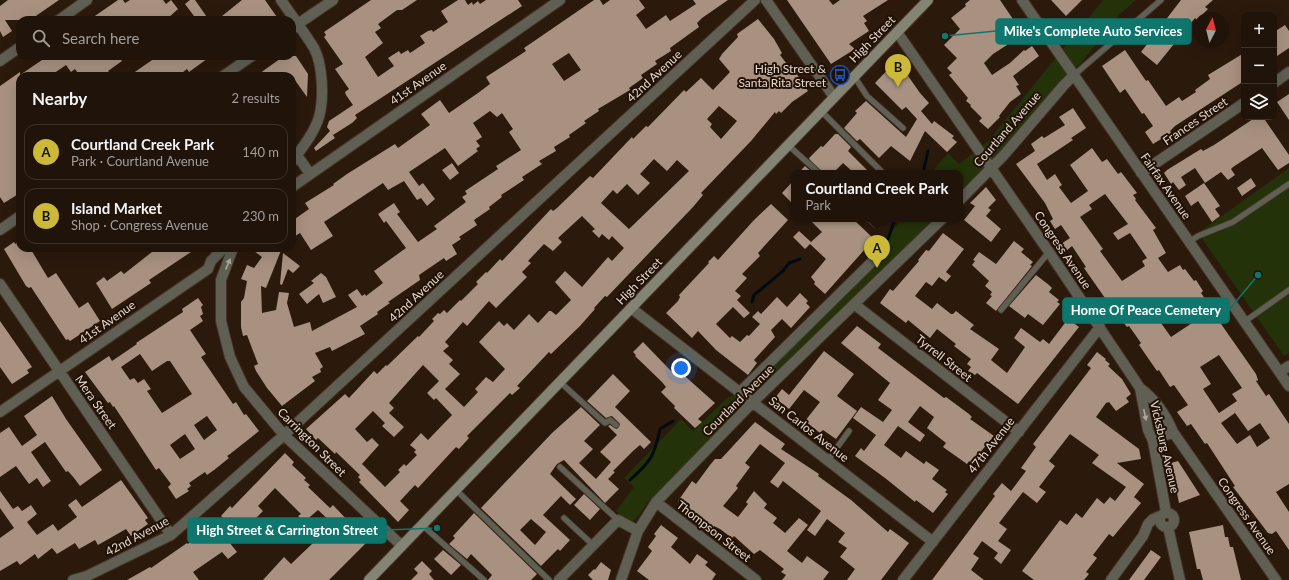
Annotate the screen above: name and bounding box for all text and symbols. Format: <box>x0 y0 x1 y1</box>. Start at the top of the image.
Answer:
street label: High Street <box>846 12 899 66</box>
north arrow <box>1193 12 1229 48</box>
map controls <box>1241 12 1277 120</box>
button: + <box>1241 12 1277 48</box>
search box <box>16 16 296 60</box>
callout: Mike's Complete Auto Services <box>996 19 1191 44</box>
text: Mike's Complete Auto Services <box>1004 23 1183 39</box>
icon: search <box>30 27 52 49</box>
text: Search here <box>62 29 139 47</box>
street label: 42nd Avenue <box>623 47 685 105</box>
button: − <box>1241 48 1277 84</box>
pin: B <box>885 54 911 87</box>
street label: 41st Avenue <box>387 58 449 108</box>
place label: High Street & Santa Rita Street <box>738 61 827 90</box>
bus stop icon: High Street & Santa Rita Street <box>829 64 851 86</box>
button: layers <box>1241 84 1277 120</box>
text: Nearby <box>32 88 87 109</box>
street label: Courtland Avenue <box>970 88 1044 170</box>
text: 2 results <box>232 90 280 106</box>
street label: Frances Street <box>1160 93 1231 148</box>
text: Courtland Creek Park <box>71 135 214 153</box>
text: A <box>41 144 51 160</box>
text: 140 m <box>242 144 279 160</box>
street label: Fairfax Avenue <box>1138 150 1194 222</box>
text: Park · Courtland Avenue <box>71 153 209 169</box>
popup <box>791 170 963 222</box>
text: Courtland Creek Park <box>805 179 949 197</box>
text: Park <box>805 197 831 213</box>
text: Island Market <box>71 199 162 217</box>
text: B <box>42 208 50 224</box>
text: 230 m <box>242 208 279 224</box>
street label: Congress Avenue <box>1031 208 1095 292</box>
text: Shop · Congress Avenue <box>71 217 208 233</box>
pin: A <box>864 235 890 268</box>
street label: High Street <box>613 254 666 308</box>
one-way arrow <box>225 258 231 270</box>
street label: 42nd Avenue <box>385 267 447 325</box>
street label: 41st Avenue <box>76 297 138 347</box>
callout: Home Of Peace Cemetery <box>1063 298 1229 323</box>
text: Home Of Peace Cemetery <box>1071 302 1221 318</box>
street label: Tyrrell Street <box>913 331 976 385</box>
your location <box>671 358 691 378</box>
street label: Courtland Avenue <box>699 361 777 439</box>
street label: Mera Street <box>72 372 120 432</box>
street label: San Carlos Avenue <box>766 393 852 465</box>
street label: Vicksburg Avenue <box>1147 399 1183 495</box>
street label: Carrington Street <box>275 405 350 480</box>
one-way arrow <box>1142 409 1148 421</box>
street label: 47th Avenue <box>964 414 1018 476</box>
street label: Congress Avenue <box>1215 474 1279 558</box>
street label: Thompson Street <box>674 497 755 565</box>
street label: 42nd Avenue <box>103 513 171 559</box>
callout: High Street & Carrington Street <box>188 518 386 543</box>
text: High Street & Carrington Street <box>196 522 378 538</box>

